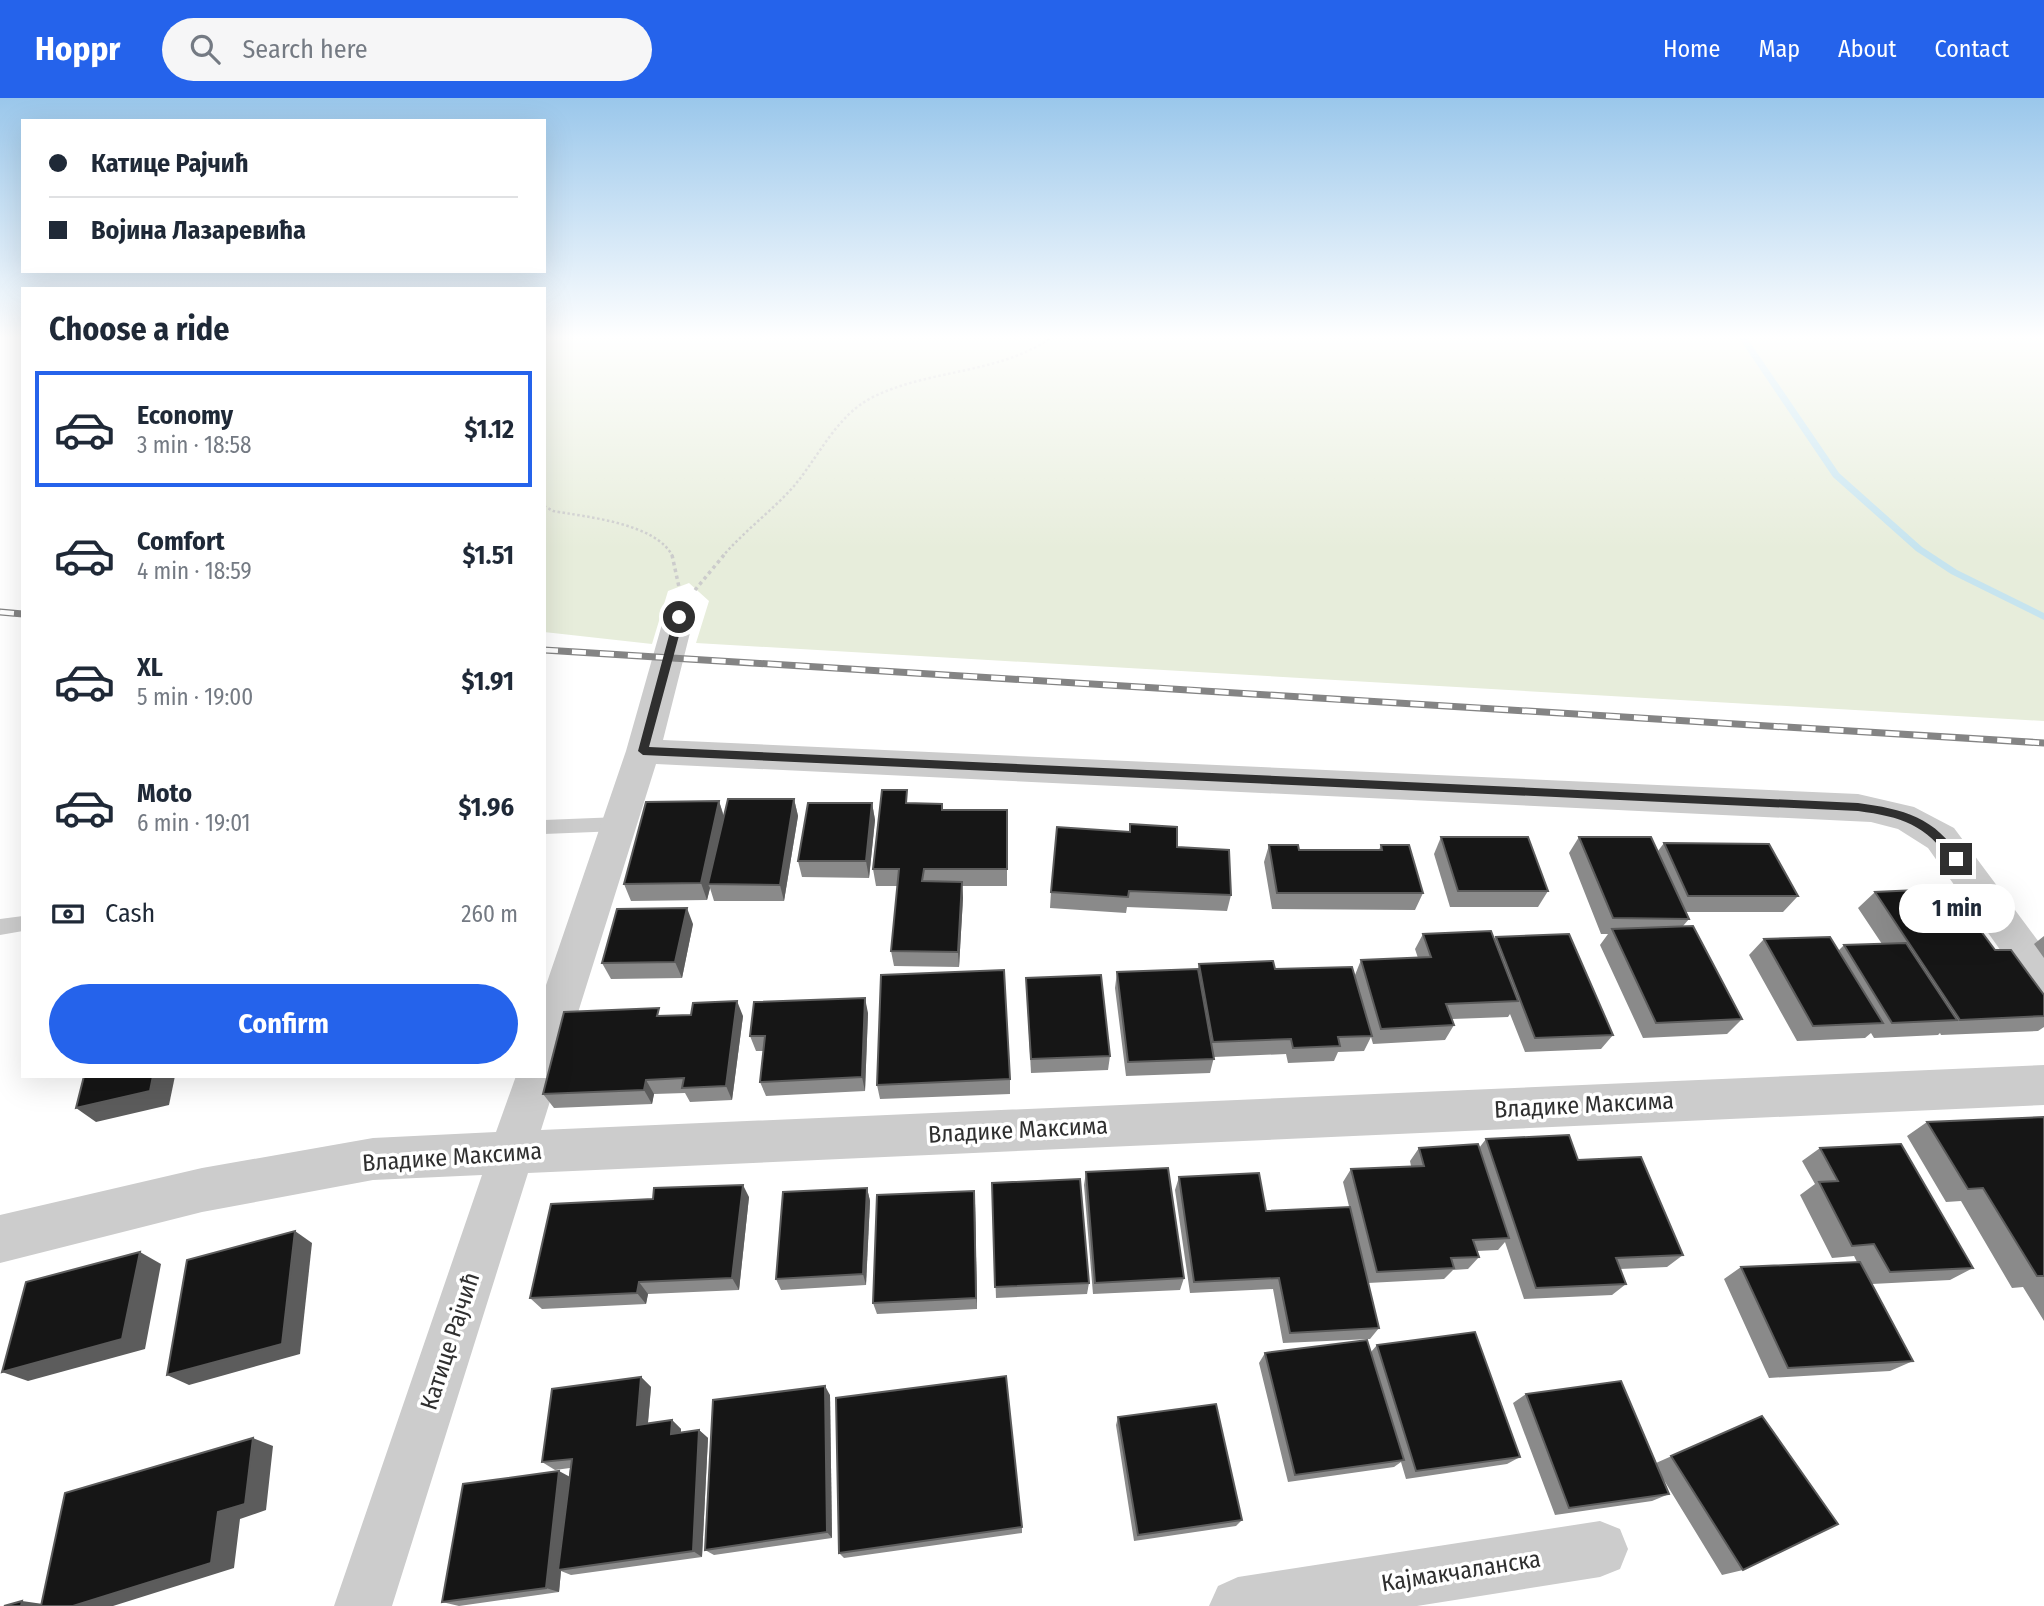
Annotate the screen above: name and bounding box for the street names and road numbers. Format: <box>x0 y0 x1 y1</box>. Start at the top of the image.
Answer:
street label: Владике Максима <box>1493 1086 1675 1124</box>
street label: Владике Максима <box>927 1111 1109 1149</box>
street label: Владике Максима <box>361 1137 543 1177</box>
street label: Катице Рајчић <box>415 1269 485 1413</box>
street label: Кајмакчаланска <box>1379 1545 1543 1597</box>

